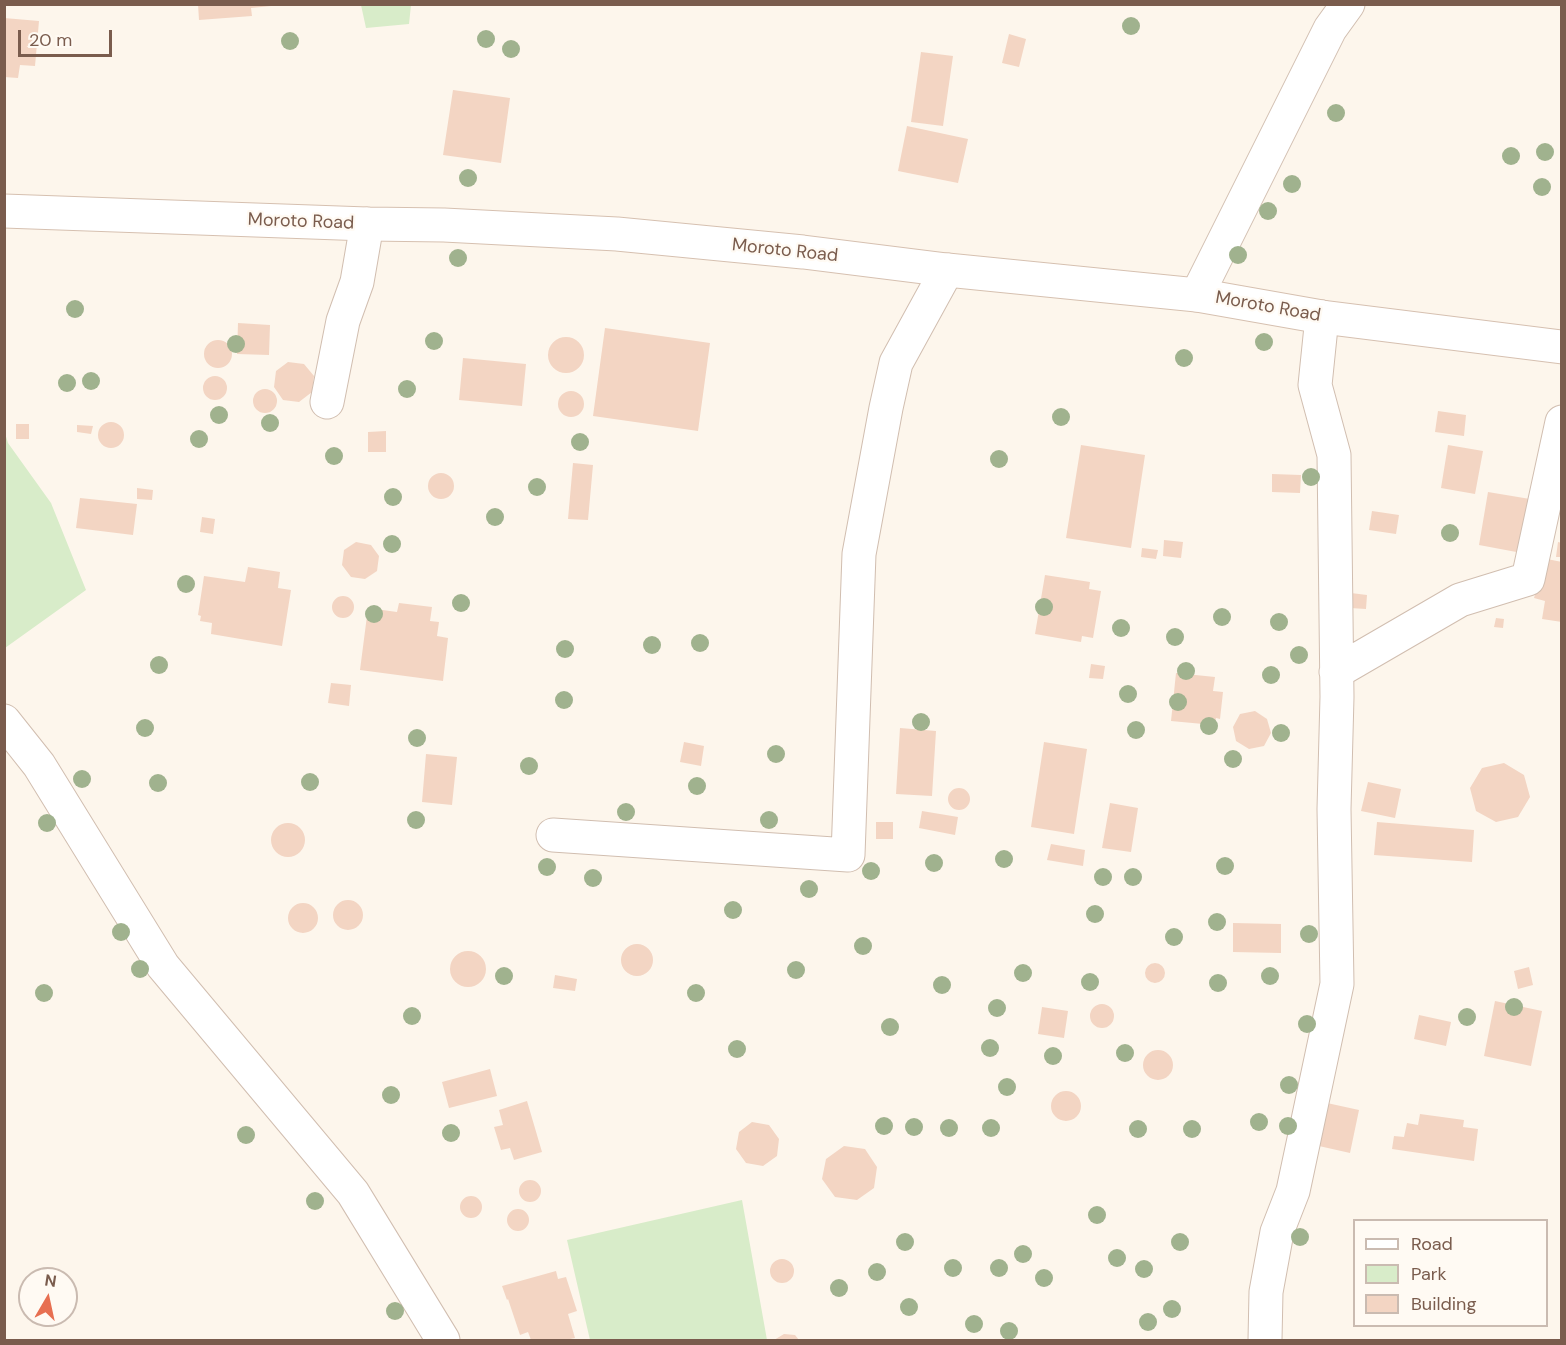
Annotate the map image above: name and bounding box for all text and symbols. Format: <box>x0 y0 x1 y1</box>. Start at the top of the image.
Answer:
scale bar <box>21 18 116 56</box>
text: 20 m <box>29 28 72 52</box>
street label: Moroto Road <box>247 209 355 235</box>
street label: Moroto Road <box>731 235 839 267</box>
street label: Moroto Road <box>1214 287 1322 327</box>
legend <box>1353 1219 1548 1327</box>
text: Road <box>1411 1232 1453 1256</box>
text: Park <box>1411 1262 1447 1286</box>
north arrow <box>18 1267 78 1327</box>
text: N <box>43 1269 58 1292</box>
text: Building <box>1411 1292 1476 1316</box>

